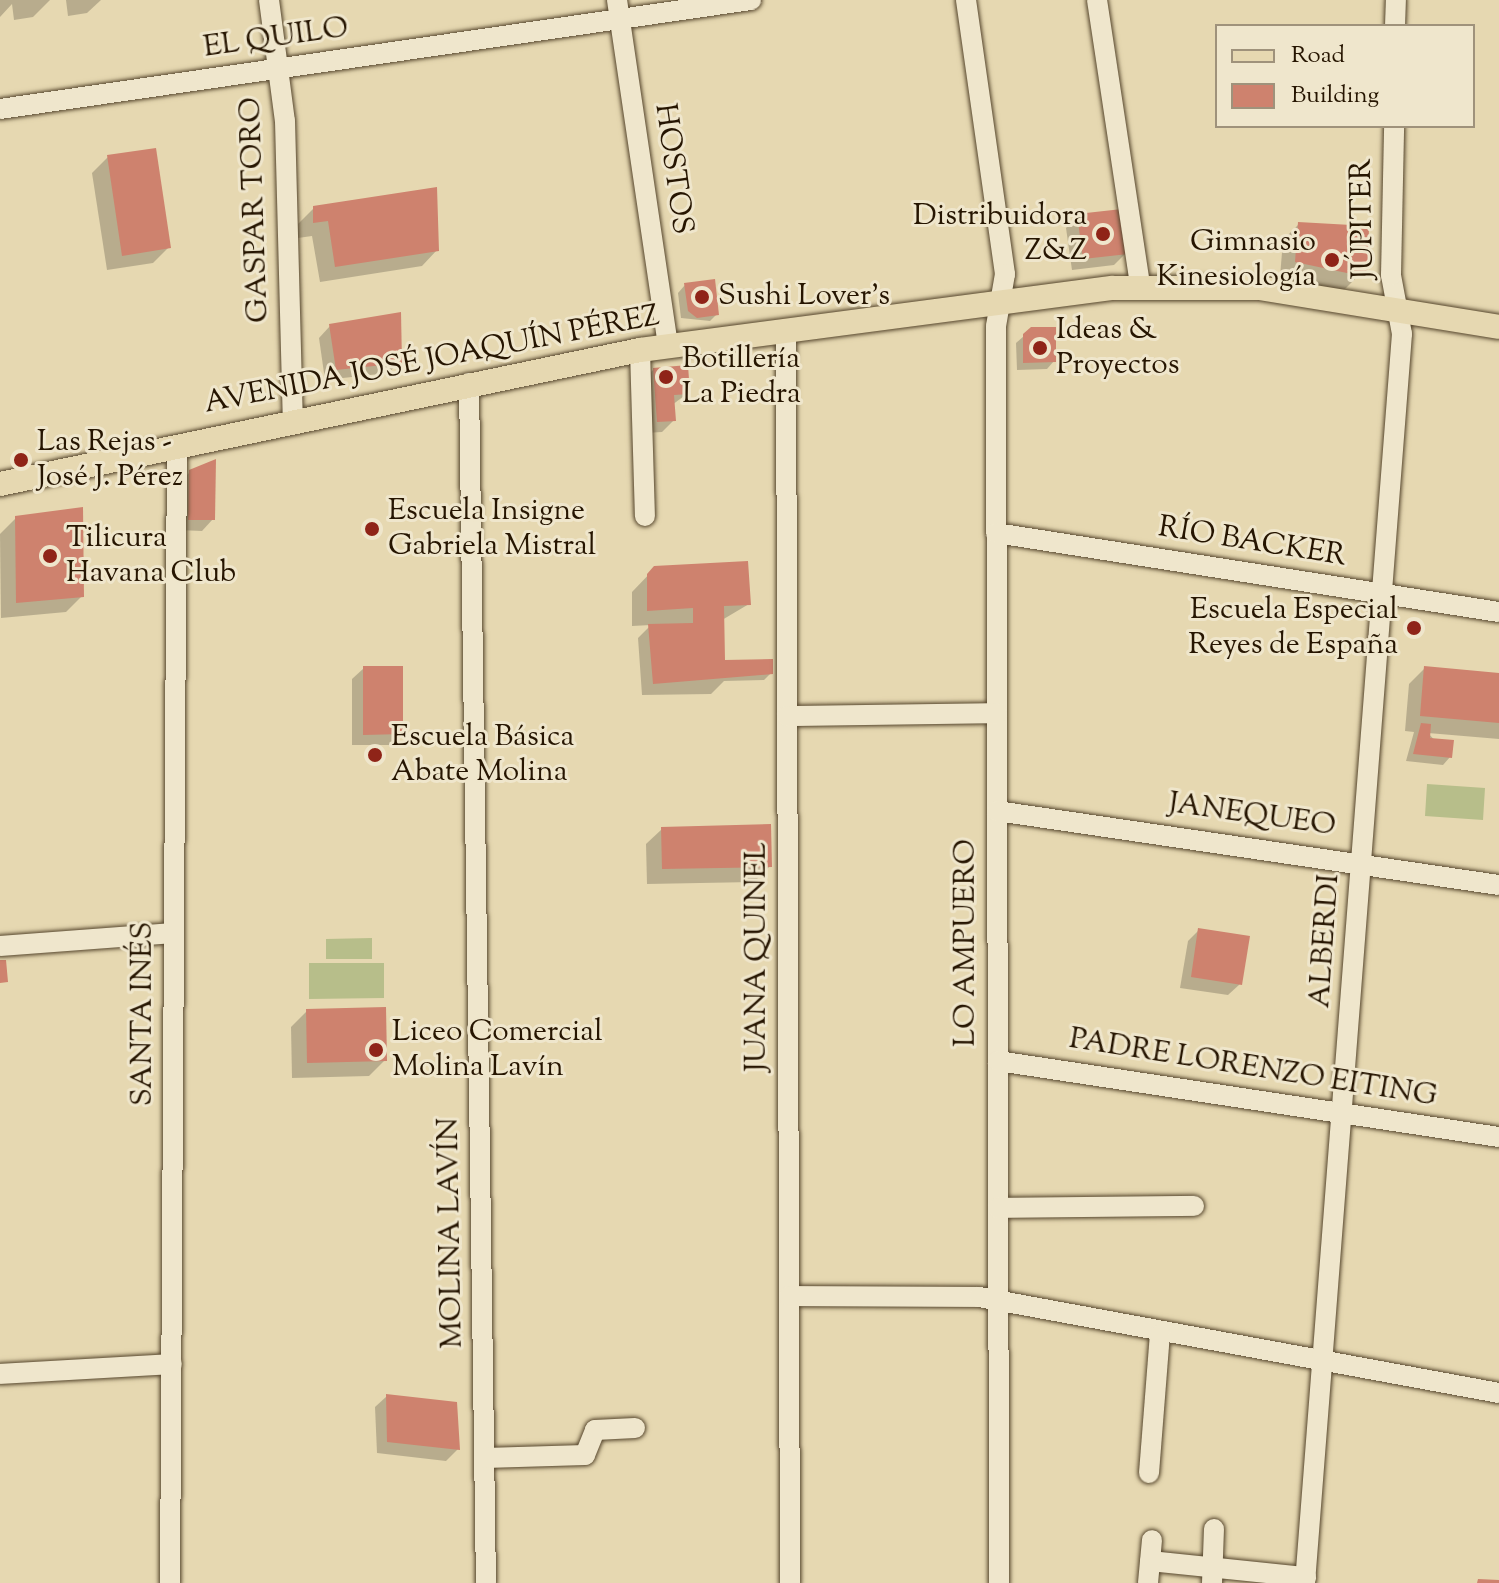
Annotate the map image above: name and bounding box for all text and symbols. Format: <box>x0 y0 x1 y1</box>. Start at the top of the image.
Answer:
street label: EL QUILO <box>201 11 351 67</box>
legend <box>1215 24 1475 128</box>
text: Road <box>1291 39 1345 73</box>
text: Building <box>1291 79 1379 113</box>
street label: GASPAR TORO <box>234 97 278 323</box>
street label: HOSTOS <box>645 101 699 237</box>
street label: JÚPITER <box>1345 158 1383 280</box>
place label: Distribuidora Z&Z <box>913 199 1087 270</box>
marker: Distribuidora Z&Z <box>1094 225 1112 243</box>
place label: Gimnasio Kinesiología <box>1156 225 1316 296</box>
marker: Gimnasio Kinesiología <box>1323 251 1341 269</box>
place label: Sushi Lover's <box>718 279 890 315</box>
marker: Sushi Lover's <box>693 288 711 306</box>
street label: AVENIDA JOSÉ JOAQUÍN PÉREZ <box>201 299 663 423</box>
place label: Ideas & Proyectos <box>1056 313 1180 384</box>
marker: Ideas & Proyectos <box>1031 339 1049 357</box>
place label: Botillería La Piedra <box>682 342 801 412</box>
marker: Botillería La Piedra <box>657 368 675 386</box>
place label: Las Rejas - José J. Pérez <box>37 425 183 496</box>
marker: Las Rejas - José J. Pérez <box>12 451 30 469</box>
place label: Escuela Insigne Gabriela Mistral <box>388 494 596 564</box>
street label: RÍO BACKER <box>1155 510 1349 576</box>
marker: Escuela Insigne Gabriela Mistral <box>363 520 381 538</box>
place label: Tilicura Havana Club <box>66 521 236 592</box>
marker: Tilicura Havana Club <box>41 547 59 565</box>
place label: Escuela Especial Reyes de España <box>1188 593 1398 664</box>
marker: Escuela Especial Reyes de España <box>1405 619 1423 637</box>
place label: Escuela Básica Abate Molina <box>391 720 574 790</box>
marker: Escuela Básica Abate Molina <box>366 746 384 764</box>
street label: JANEQUEO <box>1166 786 1338 846</box>
street label: LO AMPUERO <box>949 839 985 1047</box>
street label: JUANA QUINEL <box>740 842 776 1072</box>
street label: ALBERDI <box>1303 873 1349 1009</box>
street label: SANTA INÉS <box>126 922 162 1106</box>
place label: Liceo Comercial Molina Lavín <box>392 1015 603 1086</box>
street label: PADRE LORENZO EITING <box>1067 1022 1439 1116</box>
marker: Liceo Comercial Molina Lavín <box>367 1041 385 1059</box>
street label: MOLINA LAVÍN <box>432 1117 472 1349</box>

